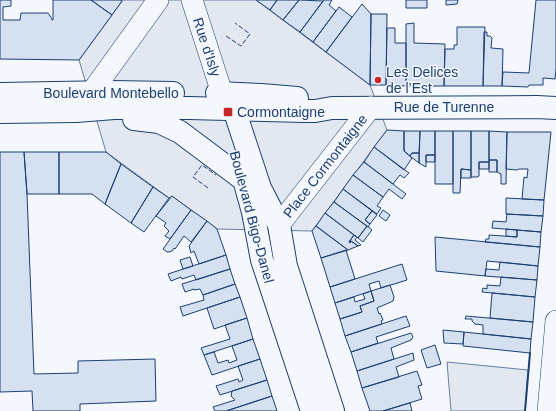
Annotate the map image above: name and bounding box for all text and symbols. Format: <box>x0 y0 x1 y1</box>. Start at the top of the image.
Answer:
street label: Rue d'Isly <box>190 16 224 78</box>
place label: Les Delices de l’Est <box>386 64 458 96</box>
marker: Les Delices de l’Est <box>373 75 383 85</box>
street label: Boulevard Montebello <box>43 85 179 101</box>
street label: Rue de Turenne <box>394 99 494 115</box>
place label: Cormontaigne <box>237 104 325 120</box>
marker: Cormontaigne <box>222 106 234 118</box>
street label: Place Cormontaigne <box>280 111 370 221</box>
street label: Boulevard Bigo-Danel <box>227 149 277 285</box>

